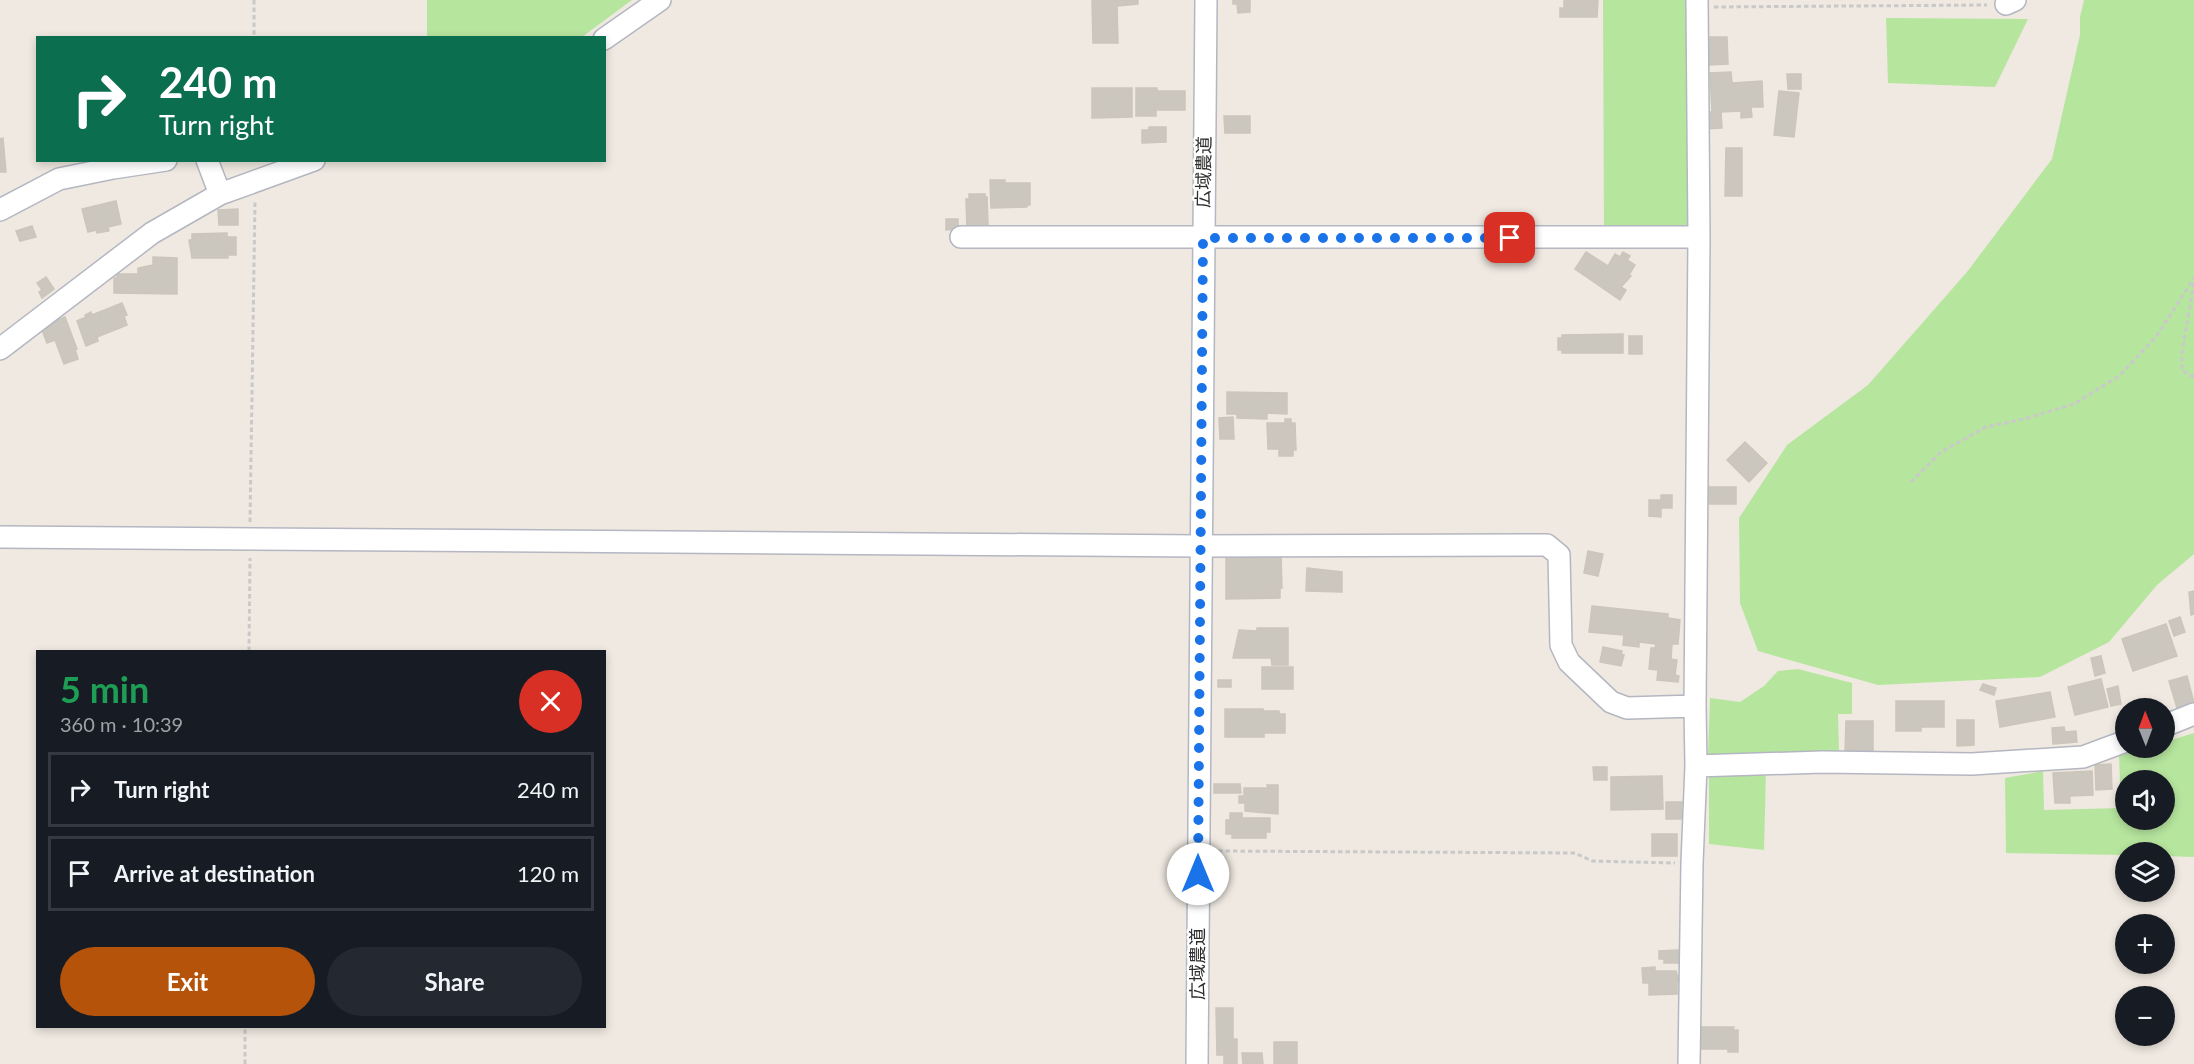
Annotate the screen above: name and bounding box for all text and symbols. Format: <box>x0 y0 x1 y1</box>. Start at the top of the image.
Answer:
text: 240 m <box>159 57 277 107</box>
icon: right <box>60 60 138 138</box>
text: Turn right <box>159 108 274 141</box>
street label: 広域農道 <box>1191 136 1215 208</box>
pin <box>1484 212 1535 263</box>
icon: arrive <box>1493 221 1526 254</box>
text: 5 min <box>60 667 149 711</box>
button: close <box>519 670 582 733</box>
north arrow <box>2115 698 2175 758</box>
map controls <box>2115 698 2175 1046</box>
text: 360 m · 10:39 <box>60 712 183 736</box>
button: sound <box>2115 770 2175 830</box>
icon: right <box>63 773 96 806</box>
text: Turn right <box>114 776 209 803</box>
text: 240 m <box>517 776 579 803</box>
position arrow <box>1166 842 1230 906</box>
button: layers <box>2115 842 2175 902</box>
icon: arrive <box>63 857 96 890</box>
text: Arrive at destination <box>114 860 315 887</box>
text: 120 m <box>517 860 579 887</box>
button: + <box>2115 914 2175 974</box>
street label: 広域農道 <box>1186 928 1208 1000</box>
button: Exit <box>60 947 315 1016</box>
button: Share <box>327 947 582 1016</box>
button: − <box>2115 986 2175 1046</box>

